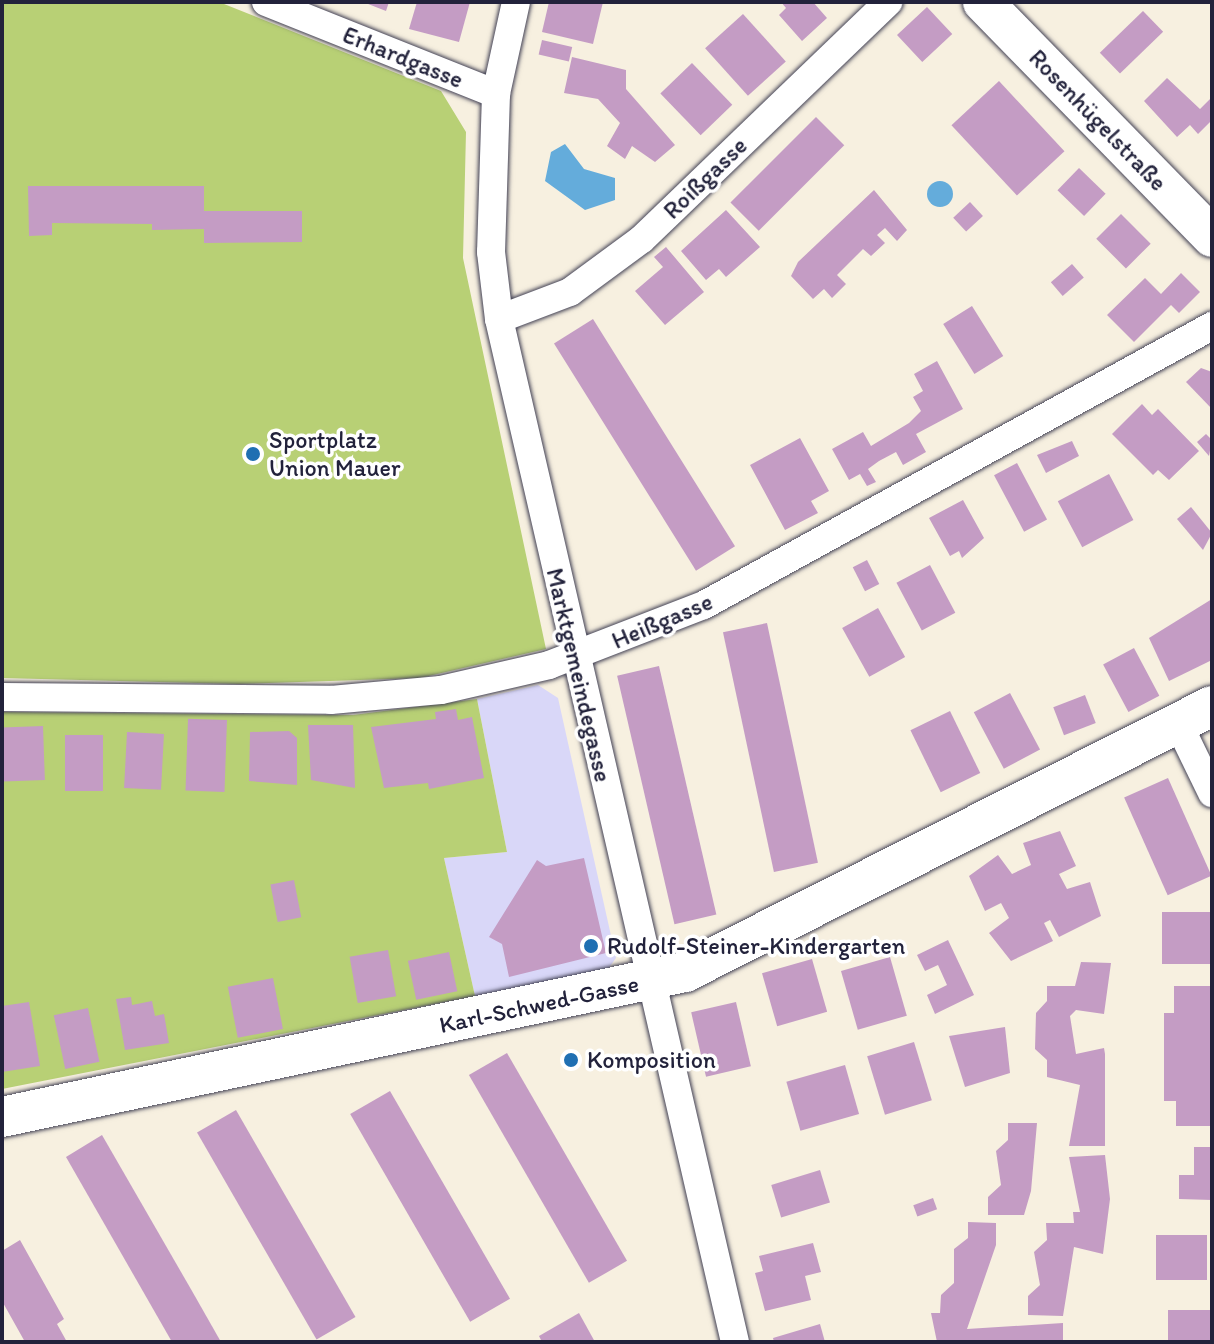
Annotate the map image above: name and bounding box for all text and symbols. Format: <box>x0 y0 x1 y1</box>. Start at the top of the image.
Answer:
street label: Erhardgasse <box>339 20 467 94</box>
street label: Rosenhügelstraße <box>1023 43 1173 197</box>
street label: Roißgasse <box>657 131 753 225</box>
place label: Sportplatz Union Mauer <box>269 426 401 482</box>
marker: Sportplatz Union Mauer <box>244 445 262 463</box>
street label: Marktgemeindegasse <box>540 565 618 785</box>
street label: Heißgasse <box>607 587 717 655</box>
place label: Rudolf-Steiner-Kindergarten <box>607 932 905 960</box>
marker: Rudolf-Steiner-Kindergarten <box>582 937 600 955</box>
street label: Karl-Schwed-Gasse <box>437 969 641 1039</box>
place label: Komposition <box>587 1046 716 1074</box>
marker: Komposition <box>562 1051 580 1069</box>

